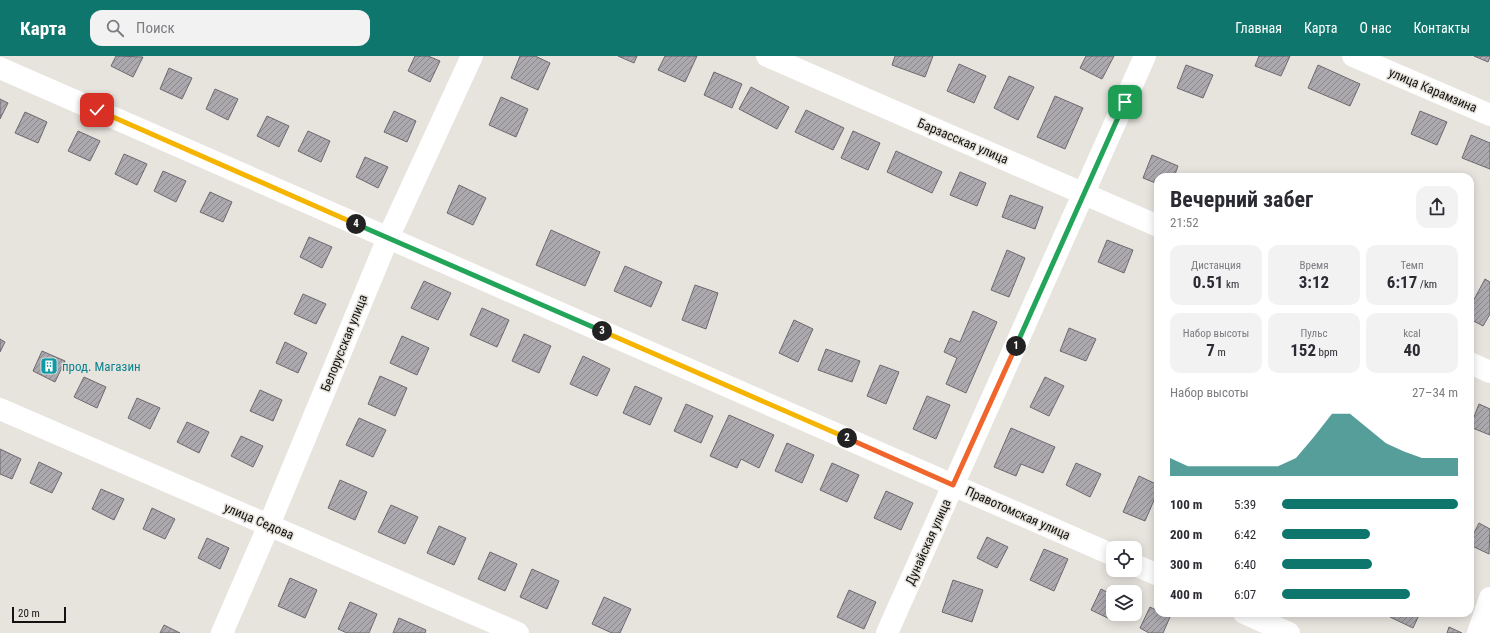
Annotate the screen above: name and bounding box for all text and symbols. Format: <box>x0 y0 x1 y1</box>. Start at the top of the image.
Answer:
search box <box>90 10 370 46</box>
text: Карта <box>20 17 66 40</box>
icon: search <box>104 17 126 39</box>
text: Поиск <box>136 19 175 37</box>
text: Главная <box>1235 20 1282 36</box>
text: Карта <box>1304 20 1337 36</box>
text: О нас <box>1359 20 1391 36</box>
text: Контакты <box>1413 20 1470 36</box>
street label: улица Карамзина <box>1387 65 1479 115</box>
pin <box>1108 85 1142 119</box>
icon: arrive <box>1114 91 1136 113</box>
pin <box>80 93 114 127</box>
icon: check <box>86 99 108 121</box>
street label: Барзасская улица <box>915 115 1011 167</box>
button: share <box>1416 186 1458 228</box>
text: Вечерний забег <box>1170 187 1313 212</box>
pin: 4 <box>346 214 366 234</box>
text: 21:52 <box>1170 215 1199 230</box>
text: 4 <box>353 217 359 230</box>
text: Дистанция <box>1191 259 1241 272</box>
text: Время <box>1300 259 1329 272</box>
text: Темп <box>1400 259 1424 272</box>
text: 0.51 <box>1193 272 1223 292</box>
text: 3:12 <box>1299 272 1329 292</box>
text: 6:17 <box>1387 272 1417 292</box>
text: km <box>1223 278 1239 291</box>
text: /km <box>1417 278 1437 291</box>
street label: Белорусская улица <box>318 292 370 394</box>
pin: 3 <box>592 321 612 341</box>
text: 3 <box>599 324 605 337</box>
text: Набор высоты <box>1183 327 1249 340</box>
text: Пульс <box>1300 327 1328 340</box>
text: kcal <box>1403 327 1421 340</box>
pin: 1 <box>1006 336 1026 356</box>
text: 1 <box>1013 339 1019 352</box>
text: 7 <box>1206 340 1215 360</box>
text: 152 <box>1290 340 1316 360</box>
text: 40 <box>1403 340 1421 360</box>
text: m <box>1215 346 1226 359</box>
text: bpm <box>1316 346 1338 359</box>
building icon: прод. Магазин <box>39 356 59 376</box>
place label: прод. Магазин <box>62 359 141 374</box>
text: Набор высоты <box>1170 385 1249 400</box>
text: 27–34 m <box>1412 385 1458 400</box>
pin: 2 <box>837 428 857 448</box>
text: 2 <box>844 431 850 444</box>
street label: Правотомская улица <box>963 483 1073 543</box>
street label: Дунайская улица <box>902 497 954 587</box>
text: 100 m <box>1170 497 1202 512</box>
text: 5:39 <box>1234 497 1256 512</box>
street label: улица Седова <box>222 500 296 542</box>
text: 200 m <box>1170 527 1202 542</box>
text: 6:42 <box>1234 527 1256 542</box>
map controls <box>1106 541 1142 621</box>
button: locate <box>1106 541 1142 577</box>
text: 300 m <box>1170 557 1202 572</box>
text: 6:40 <box>1234 557 1256 572</box>
button: layers <box>1106 585 1142 621</box>
text: 400 m <box>1170 587 1202 602</box>
text: 6:07 <box>1234 587 1256 602</box>
scale bar <box>12 605 66 624</box>
text: 20 m <box>18 607 40 620</box>

